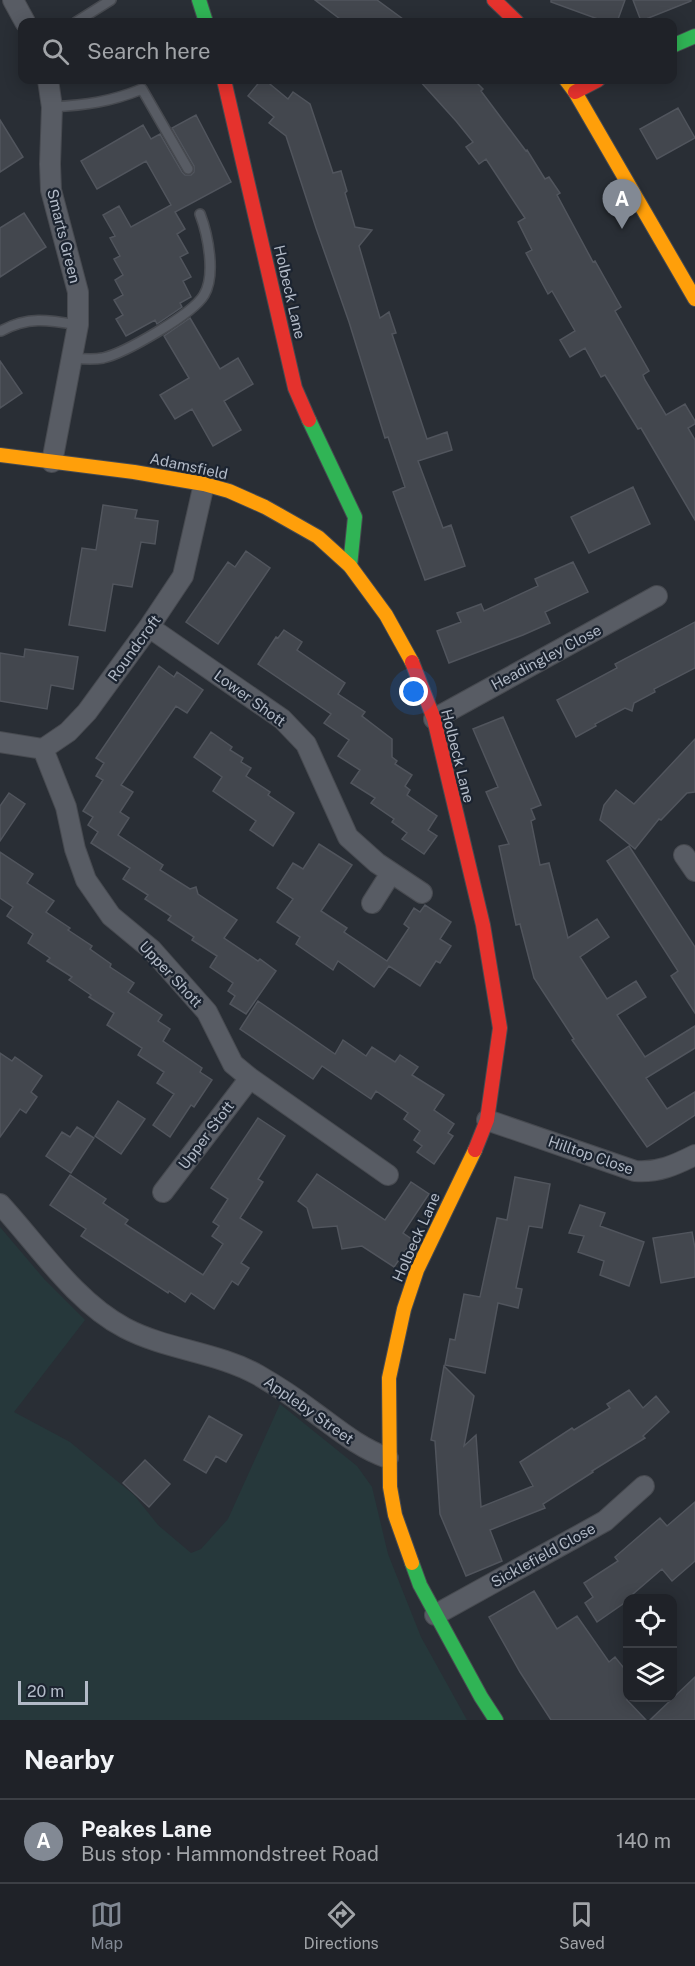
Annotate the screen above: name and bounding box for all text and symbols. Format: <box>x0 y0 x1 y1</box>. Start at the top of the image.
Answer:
search box <box>18 18 677 84</box>
icon: search <box>39 35 72 68</box>
text: Search here <box>87 38 211 64</box>
pin: A <box>602 180 642 229</box>
street label: Smarts Green <box>44 187 84 285</box>
street label: Holbeck Lane <box>271 243 309 341</box>
street label: Adamsfield <box>148 449 230 483</box>
street label: Roundcroft <box>104 611 164 685</box>
street label: Headingley Close <box>488 621 604 693</box>
street label: Lower Shott <box>211 666 289 730</box>
your location <box>399 677 428 706</box>
street label: Holbeck Lane <box>438 707 478 805</box>
street label: Upper Shott <box>136 937 206 1011</box>
street label: Upper Stott <box>175 1097 237 1172</box>
street label: Hilltop Close <box>546 1132 636 1178</box>
street label: Holbeck Lane <box>389 1190 443 1284</box>
street label: Appleby Street <box>261 1373 357 1447</box>
street label: Sicklefield Close <box>488 1519 598 1591</box>
map controls <box>623 1594 677 1702</box>
button: locate <box>623 1594 677 1648</box>
button: layers <box>623 1648 677 1702</box>
scale bar <box>18 1678 88 1706</box>
text: 20 m <box>27 1682 64 1701</box>
text: Nearby <box>24 1744 114 1775</box>
text: Peakes Lane <box>81 1816 212 1842</box>
text: A <box>36 1829 51 1853</box>
text: 140 m <box>616 1829 671 1853</box>
text: Bus stop · Hammondstreet Road <box>81 1842 379 1866</box>
tab: Map <box>90 1898 123 1953</box>
tab: Directions <box>304 1898 379 1953</box>
tab: Saved <box>559 1898 605 1953</box>

